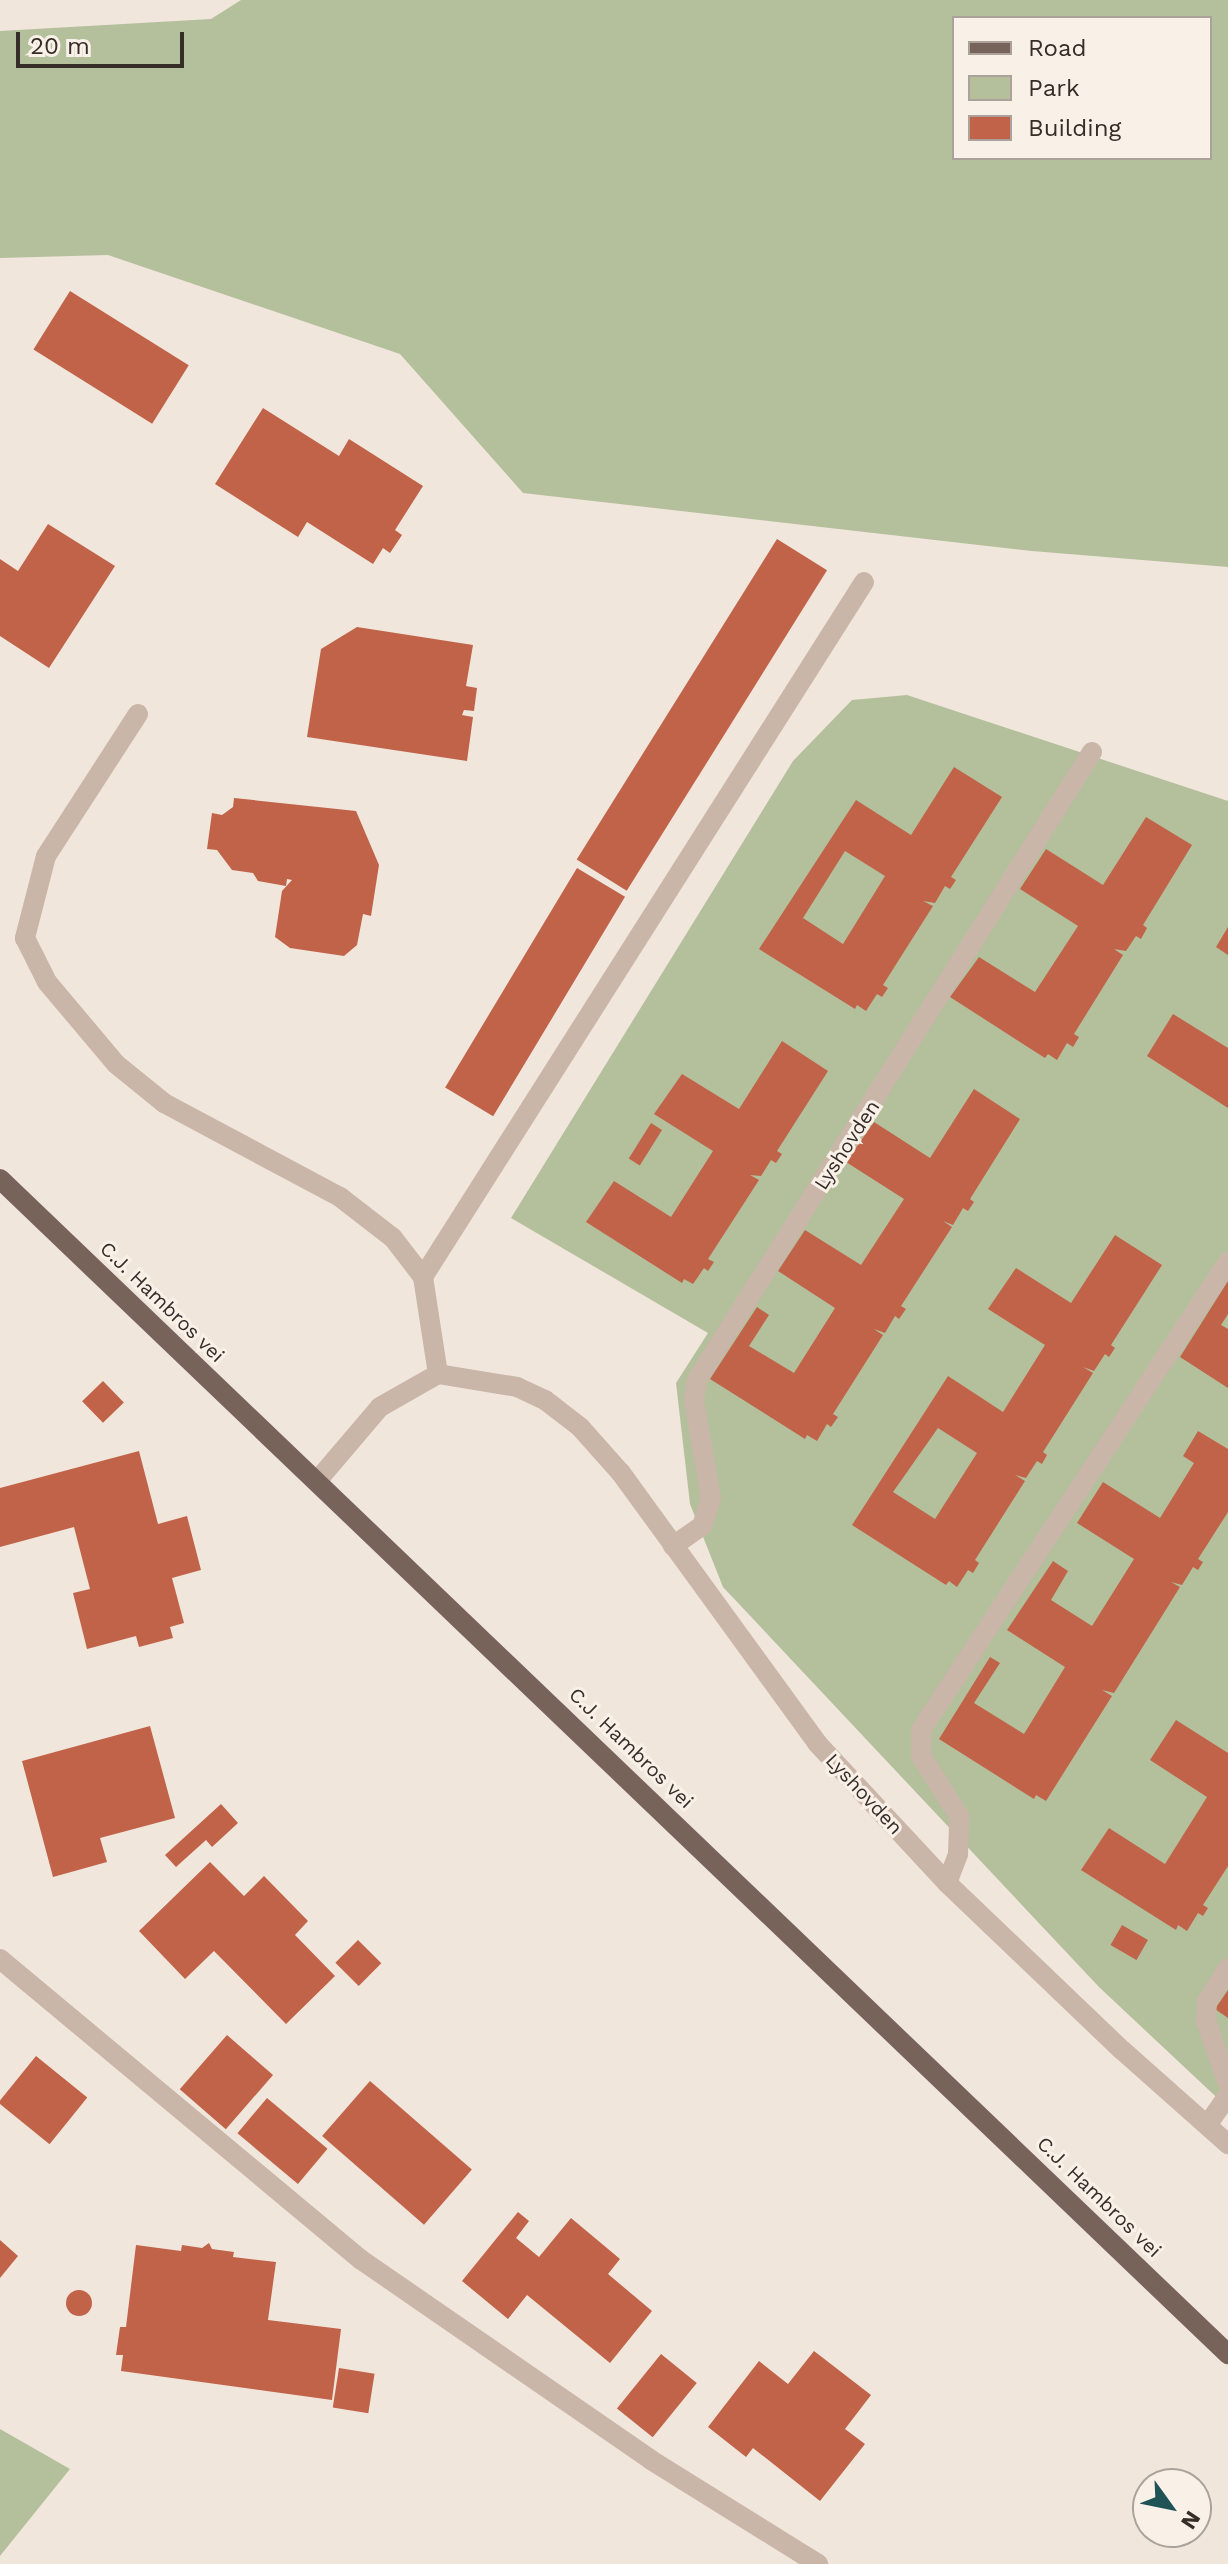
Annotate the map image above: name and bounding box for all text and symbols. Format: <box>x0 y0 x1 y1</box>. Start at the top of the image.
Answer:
scale bar <box>20 16 188 66</box>
legend <box>952 16 1212 160</box>
text: 20 m <box>30 32 90 60</box>
text: Road <box>1028 34 1087 62</box>
text: Park <box>1028 74 1080 102</box>
text: Building <box>1028 114 1121 142</box>
street label: Lyshovden <box>809 1096 885 1194</box>
street label: C.J. Hambros vei <box>95 1236 229 1368</box>
street label: C.J. Hambros vei <box>564 1682 698 1814</box>
street label: Lyshovden <box>820 1749 908 1839</box>
street label: C.J. Hambros vei <box>1032 2131 1166 2263</box>
north arrow <box>1132 2468 1212 2548</box>
text: N <box>1176 2507 1206 2534</box>

